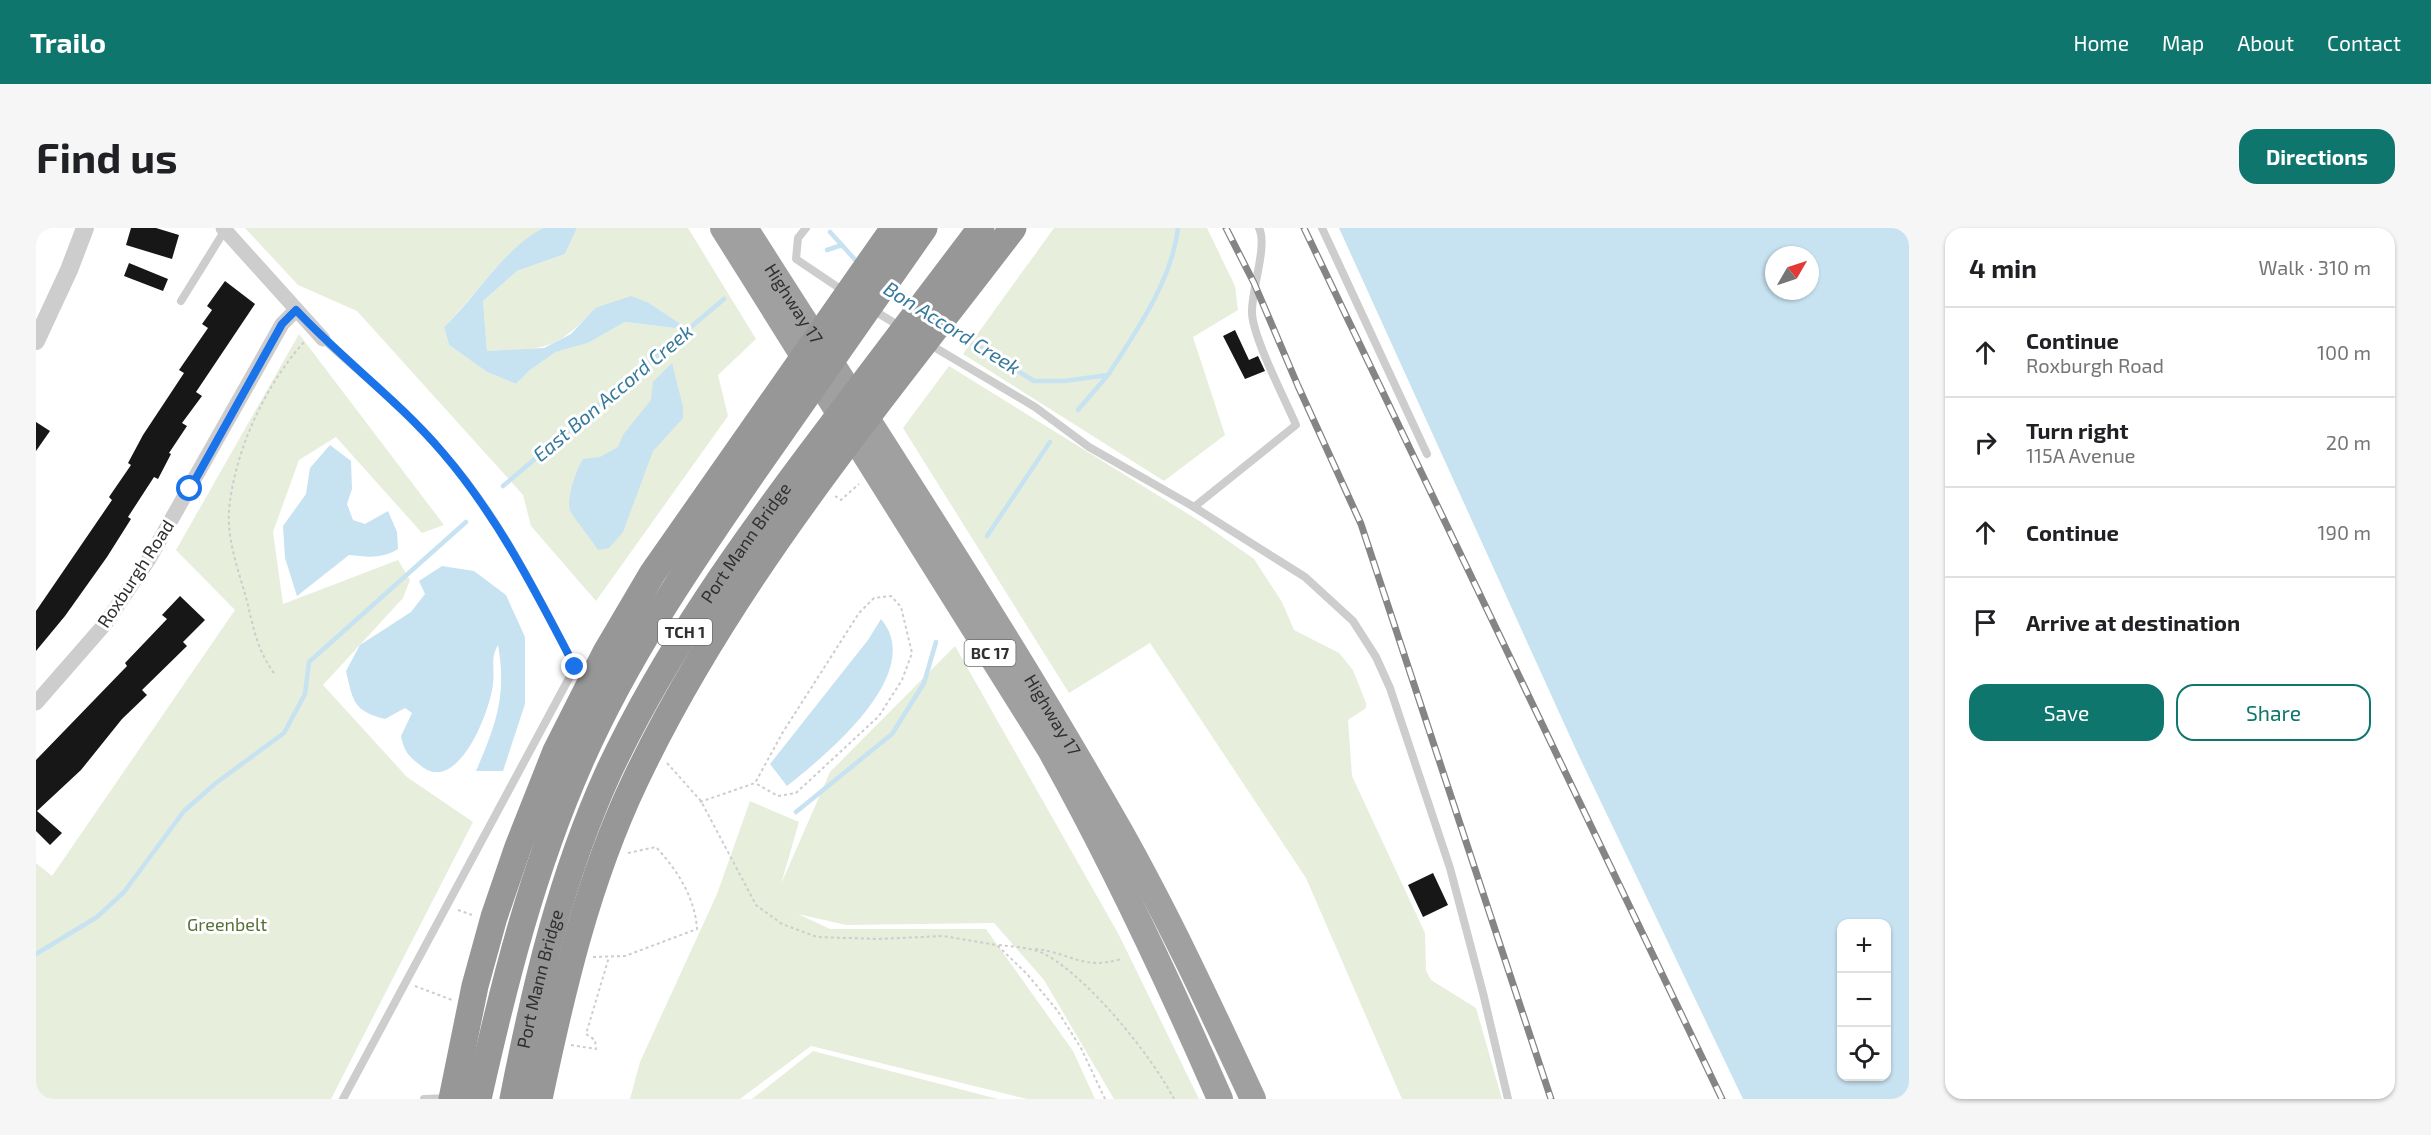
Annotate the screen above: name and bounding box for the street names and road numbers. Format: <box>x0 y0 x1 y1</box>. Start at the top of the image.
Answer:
street label: Highway 17 <box>760 259 828 348</box>
street label: Port Mann Bridge <box>695 478 795 607</box>
street label: Roxburgh Road <box>92 515 178 632</box>
road number: TCH 1 <box>658 619 712 645</box>
road number: BC 17 <box>964 640 1016 666</box>
street label: Highway 17 <box>1020 670 1086 759</box>
street label: Port Mann Bridge <box>512 907 567 1050</box>

